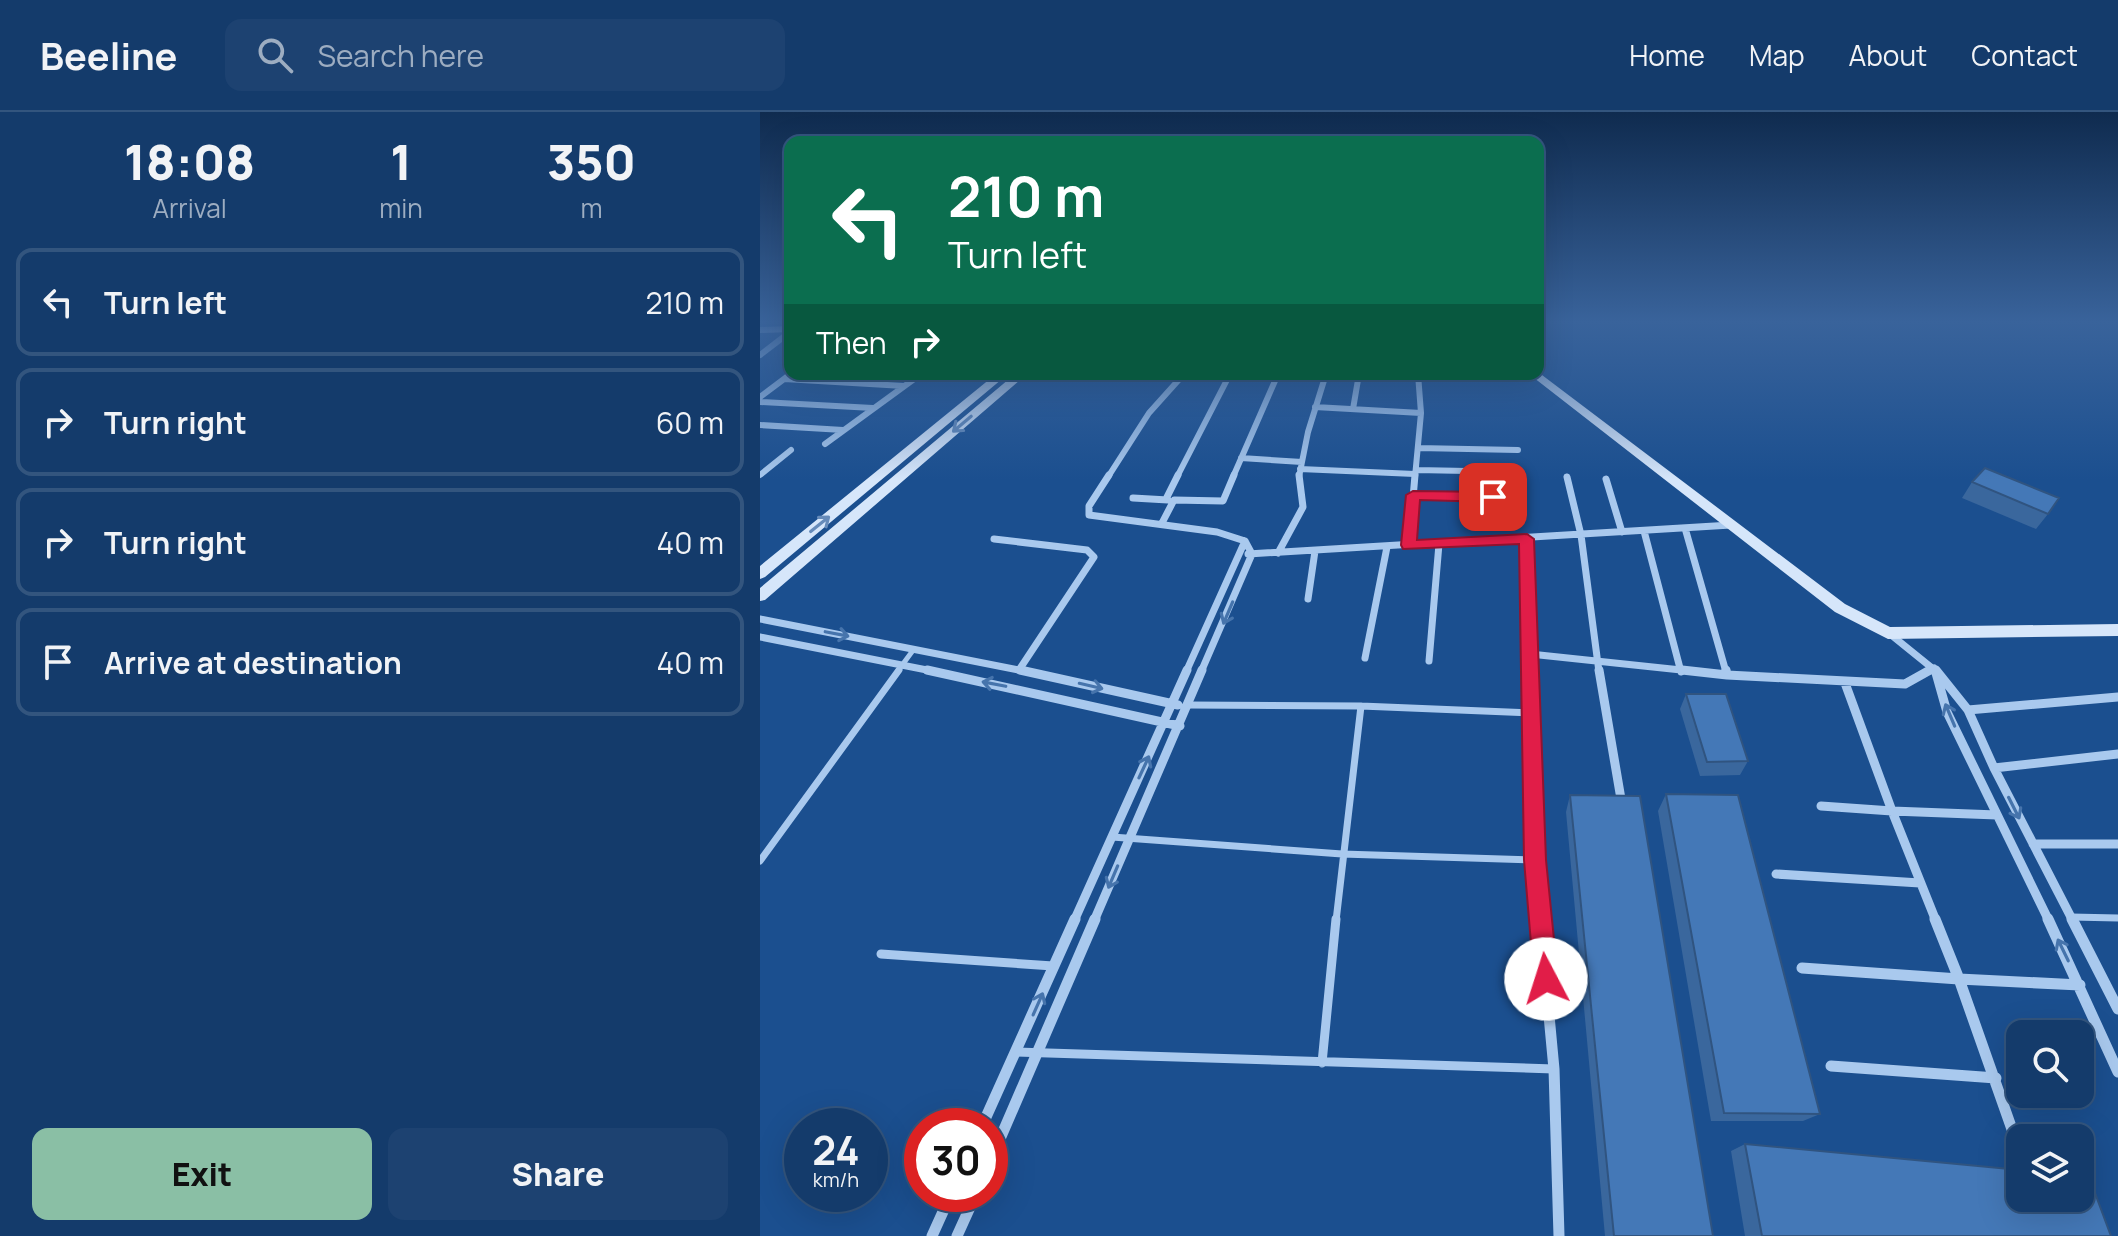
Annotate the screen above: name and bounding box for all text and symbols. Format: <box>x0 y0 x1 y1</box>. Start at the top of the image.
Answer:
search box <box>225 19 785 91</box>
text: Beeline <box>40 29 177 81</box>
icon: search <box>253 33 297 77</box>
text: Search here <box>317 35 484 76</box>
text: Home <box>1629 36 1705 74</box>
text: Map <box>1749 36 1805 74</box>
text: About <box>1849 36 1927 74</box>
text: Contact <box>1971 36 2078 74</box>
text: 18:08 <box>124 129 255 194</box>
text: 1 <box>390 129 412 194</box>
text: 350 <box>547 129 636 194</box>
text: 210 m <box>948 157 1104 234</box>
icon: left <box>816 168 920 272</box>
text: Arrival <box>153 190 227 226</box>
text: min <box>379 190 423 226</box>
text: m <box>580 190 602 226</box>
text: Turn left <box>948 230 1087 279</box>
icon: left <box>36 280 80 324</box>
text: Turn left <box>104 282 227 323</box>
text: 210 m <box>645 282 724 323</box>
icon: right <box>903 320 947 364</box>
text: Then <box>816 322 887 363</box>
icon: right <box>36 400 80 444</box>
text: Turn right <box>104 402 247 443</box>
text: 60 m <box>656 402 724 443</box>
one-way arrow <box>953 415 973 433</box>
pin <box>1459 463 1527 531</box>
icon: arrive <box>1471 475 1515 519</box>
one-way arrow <box>810 515 830 533</box>
icon: right <box>36 520 80 564</box>
text: Turn right <box>104 522 247 563</box>
text: 40 m <box>657 522 724 563</box>
one-way arrow <box>1219 600 1234 625</box>
one-way arrow <box>823 627 849 642</box>
icon: arrive <box>36 640 80 684</box>
text: Arrive at destination <box>104 642 402 683</box>
text: 40 m <box>657 642 724 683</box>
one-way arrow <box>982 676 1008 691</box>
one-way arrow <box>1078 679 1104 694</box>
one-way arrow <box>1942 704 1956 728</box>
one-way arrow <box>1137 755 1152 779</box>
one-way arrow <box>2007 795 2023 819</box>
one-way arrow <box>1104 864 1119 889</box>
position arrow <box>1504 937 1588 1021</box>
one-way arrow <box>2055 938 2070 962</box>
one-way arrow <box>1031 992 1046 1017</box>
map controls <box>2006 1020 2094 1212</box>
button: search <box>2006 1020 2094 1108</box>
speed limit sign: 30 <box>904 1108 1008 1212</box>
text: 24 <box>812 1122 860 1177</box>
button: layers <box>2006 1124 2094 1212</box>
button: Exit <box>32 1128 372 1220</box>
button: Share <box>388 1128 728 1220</box>
text: km/h <box>813 1166 859 1193</box>

